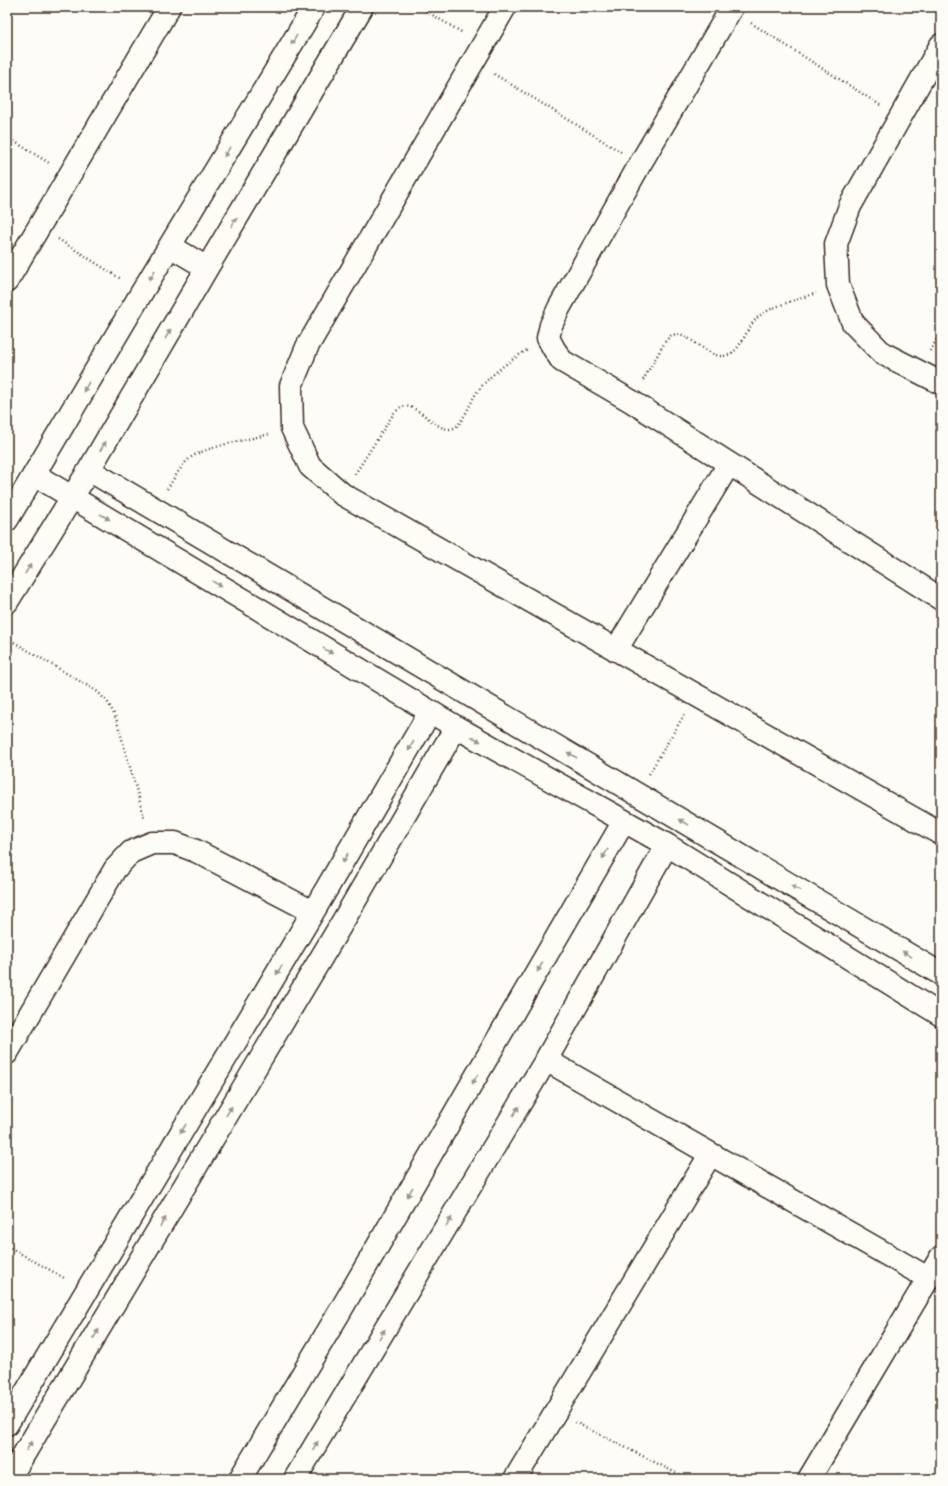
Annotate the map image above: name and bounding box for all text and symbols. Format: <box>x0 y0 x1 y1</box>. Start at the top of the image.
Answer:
one-way arrow <box>290 35 298 45</box>
one-way arrow <box>223 146 230 158</box>
one-way arrow <box>231 216 238 228</box>
one-way arrow <box>149 269 156 281</box>
one-way arrow <box>165 328 172 340</box>
one-way arrow <box>83 381 90 393</box>
one-way arrow <box>100 440 107 452</box>
one-way arrow <box>99 514 111 521</box>
one-way arrow <box>24 563 31 575</box>
one-way arrow <box>211 581 223 588</box>
one-way arrow <box>323 647 333 655</box>
one-way arrow <box>470 735 482 742</box>
one-way arrow <box>407 740 414 752</box>
one-way arrow <box>566 752 578 759</box>
one-way arrow <box>679 818 689 826</box>
one-way arrow <box>601 848 608 860</box>
one-way arrow <box>341 852 348 864</box>
one-way arrow <box>790 885 801 892</box>
one-way arrow <box>901 951 913 958</box>
one-way arrow <box>536 961 543 973</box>
one-way arrow <box>275 964 282 976</box>
one-way arrow <box>471 1073 478 1085</box>
one-way arrow <box>226 1105 233 1117</box>
one-way arrow <box>512 1105 519 1117</box>
one-way arrow <box>180 1123 187 1135</box>
one-way arrow <box>406 1186 413 1198</box>
one-way arrow <box>159 1216 166 1228</box>
one-way arrow <box>445 1217 453 1227</box>
one-way arrow <box>379 1328 386 1340</box>
one-way arrow <box>92 1329 100 1339</box>
one-way arrow <box>26 1440 33 1452</box>
one-way arrow <box>312 1440 319 1452</box>

